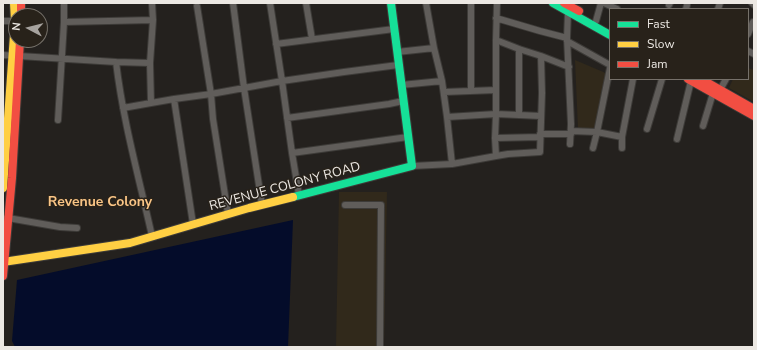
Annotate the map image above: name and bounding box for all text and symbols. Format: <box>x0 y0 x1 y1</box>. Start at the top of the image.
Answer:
north arrow <box>8 8 48 48</box>
legend <box>609 8 749 80</box>
text: Fast <box>647 16 670 32</box>
text: N <box>9 22 25 32</box>
text: Slow <box>647 36 675 52</box>
text: Jam <box>647 56 668 72</box>
street label: REVENUE COLONY ROAD <box>208 159 362 215</box>
district label: Revenue Colony <box>48 195 152 211</box>

